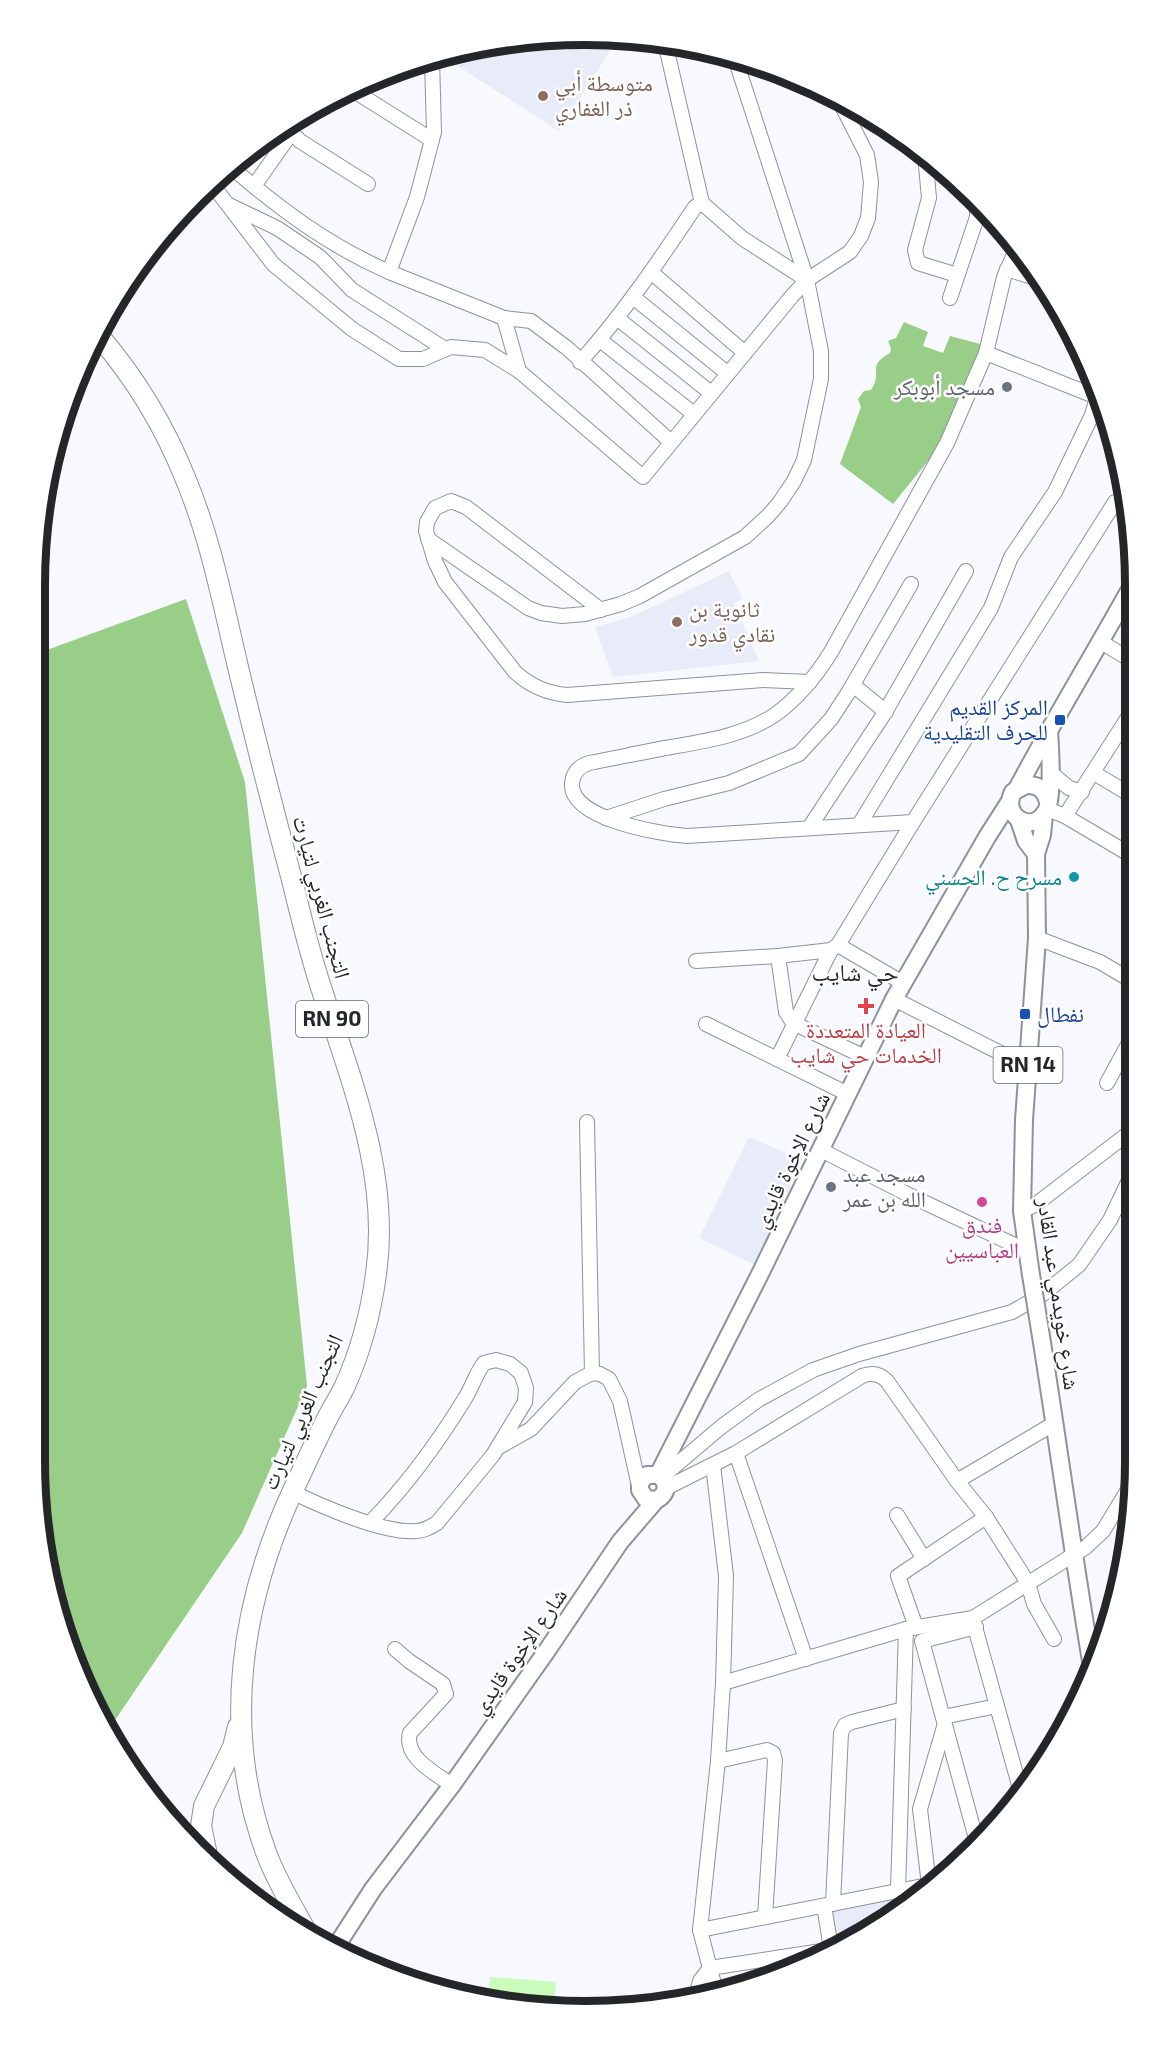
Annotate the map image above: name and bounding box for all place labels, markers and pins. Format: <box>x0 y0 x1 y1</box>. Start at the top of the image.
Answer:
place label: متوسطة أبي ذر الغفاري <box>555 69 653 126</box>
marker: متوسطة أبي ذر الغفاري <box>536 89 550 103</box>
place label: مسجد أبوبكر <box>893 373 995 400</box>
marker: مسجد أبوبكر <box>1000 380 1014 394</box>
place label: ثانوية بن نقادي قدور <box>688 595 775 652</box>
marker: ثانوية بن نقادي قدور <box>670 615 684 629</box>
place label: المركز القديم للحرف التقليدية <box>923 693 1048 745</box>
marker: المركز القديم للحرف التقليدية <box>1053 713 1067 727</box>
place label: مسرح ح. الحسني <box>925 863 1062 895</box>
marker: مسرح ح. الحسني <box>1067 870 1081 884</box>
marker: العيادة المتعددة الخدمات حي شايب <box>857 997 875 1015</box>
place label: نفطال <box>1037 1000 1084 1028</box>
marker: نفطال <box>1018 1007 1032 1021</box>
place label: العيادة المتعددة الخدمات حي شايب <box>790 1016 942 1073</box>
place label: مسجد عبد الله بن عمر <box>842 1160 926 1213</box>
marker: مسجد عبد الله بن عمر <box>824 1180 838 1194</box>
marker: فندق العباسيين <box>975 1195 989 1209</box>
place label: فندق العباسيين <box>945 1211 1019 1264</box>

